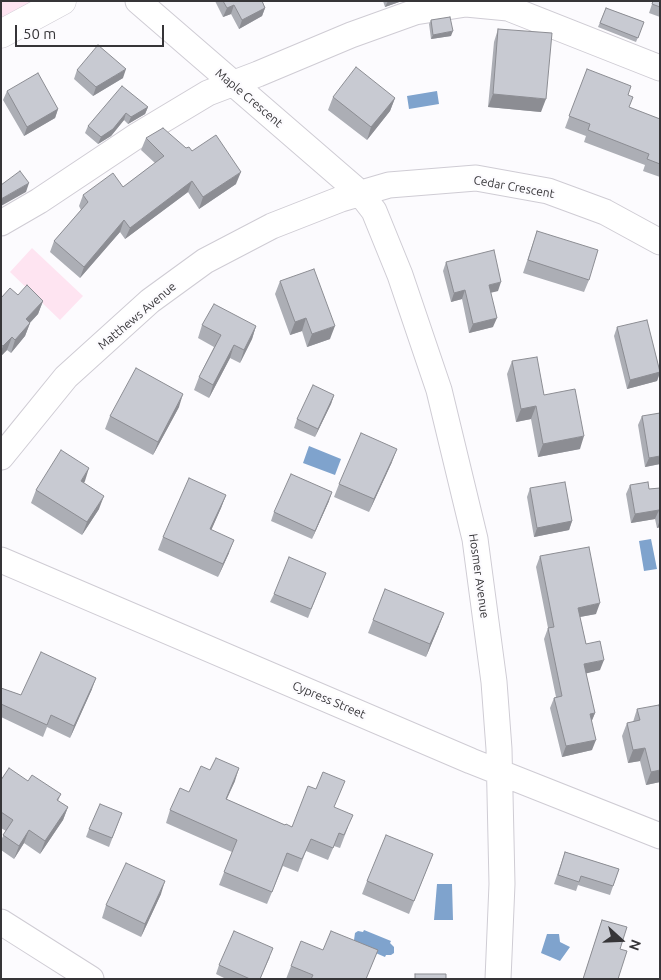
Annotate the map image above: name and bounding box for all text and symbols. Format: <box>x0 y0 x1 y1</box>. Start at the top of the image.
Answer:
scale bar <box>18 15 166 47</box>
text: 50 m <box>23 25 56 42</box>
street label: Maple Crescent <box>212 66 286 130</box>
street label: Cedar Crescent <box>472 173 556 201</box>
street label: Matthews Avenue <box>95 279 179 353</box>
street label: Hosmer Avenue <box>466 533 492 619</box>
street label: Cypress Street <box>290 678 368 722</box>
north arrow <box>596 915 646 965</box>
text: N <box>626 937 644 953</box>

